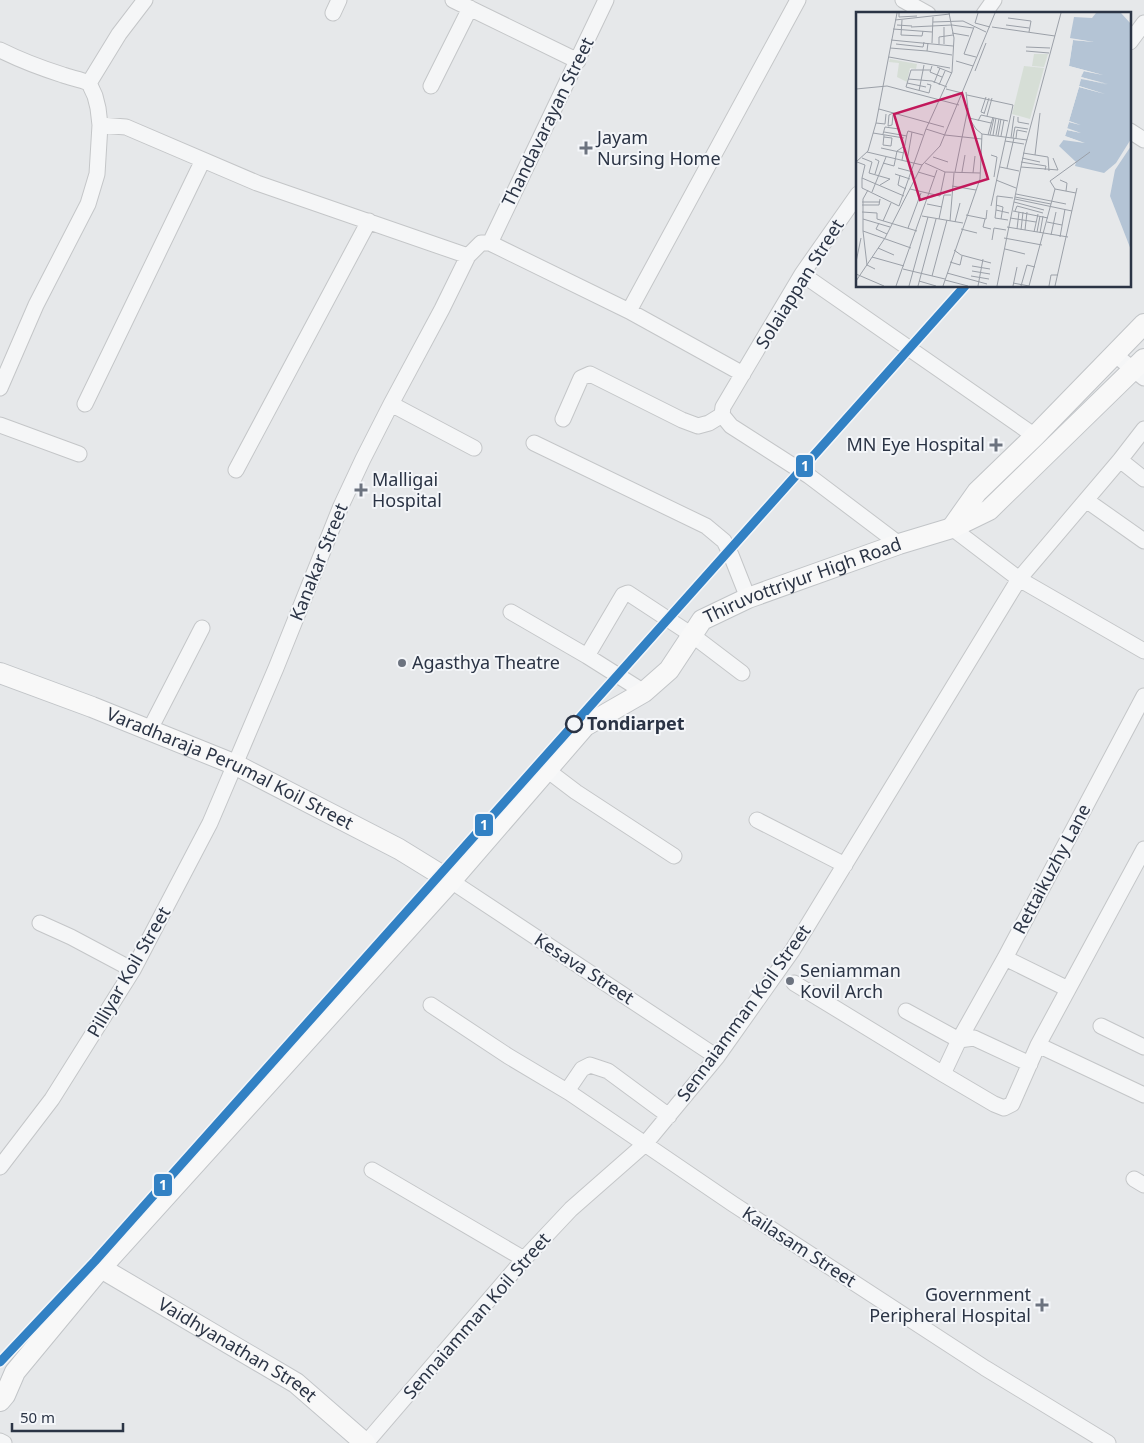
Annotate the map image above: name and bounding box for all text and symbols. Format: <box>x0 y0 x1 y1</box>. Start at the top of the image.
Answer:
inset map <box>856 12 1132 288</box>
street label: Thandavarayan Street <box>496 33 599 210</box>
place label: Jayam Nursing Home <box>595 125 721 170</box>
marker: Jayam Nursing Home <box>579 141 593 155</box>
street label: Solaiappan Street <box>750 214 849 353</box>
place label: MN Eye Hospital <box>846 432 985 456</box>
marker: MN Eye Hospital <box>989 438 1003 452</box>
line badge: 1 <box>795 454 814 478</box>
text: 1 <box>801 456 809 475</box>
place label: Malligai Hospital <box>372 467 442 512</box>
marker: Malligai Hospital <box>354 483 368 497</box>
street label: Kanakar Street <box>284 499 353 624</box>
street label: Thiruvottriyur High Road <box>699 531 904 629</box>
place label: Agasthya Theatre <box>412 650 560 674</box>
marker: Agasthya Theatre <box>396 657 408 669</box>
street label: Varadharaja Perumal Koil Street <box>103 701 358 835</box>
place label: Tondiarpet <box>587 711 685 735</box>
marker: Tondiarpet <box>565 715 583 733</box>
street label: Rettaikuzhy Lane <box>1007 799 1096 938</box>
line badge: 1 <box>474 813 494 837</box>
text: 1 <box>480 815 488 834</box>
street label: Pilliyar Koil Street <box>81 901 176 1041</box>
street label: Sennaiamman Koil Street <box>671 919 816 1106</box>
street label: Kesava Street <box>530 927 639 1010</box>
place label: Seniamman Kovil Arch <box>800 958 901 1003</box>
marker: Seniamman Kovil Arch <box>784 975 796 987</box>
line badge: 1 <box>153 1173 173 1197</box>
text: 1 <box>159 1175 167 1194</box>
street label: Kailasam Street <box>738 1200 861 1292</box>
street label: Sennaiamman Koil Street <box>397 1227 555 1404</box>
place label: Government Peripheral Hospital <box>869 1282 1031 1327</box>
street label: Vaidhyanathan Street <box>154 1291 323 1407</box>
marker: Government Peripheral Hospital <box>1035 1298 1049 1312</box>
scale bar <box>12 1400 124 1432</box>
text: 50 m <box>20 1407 55 1427</box>

